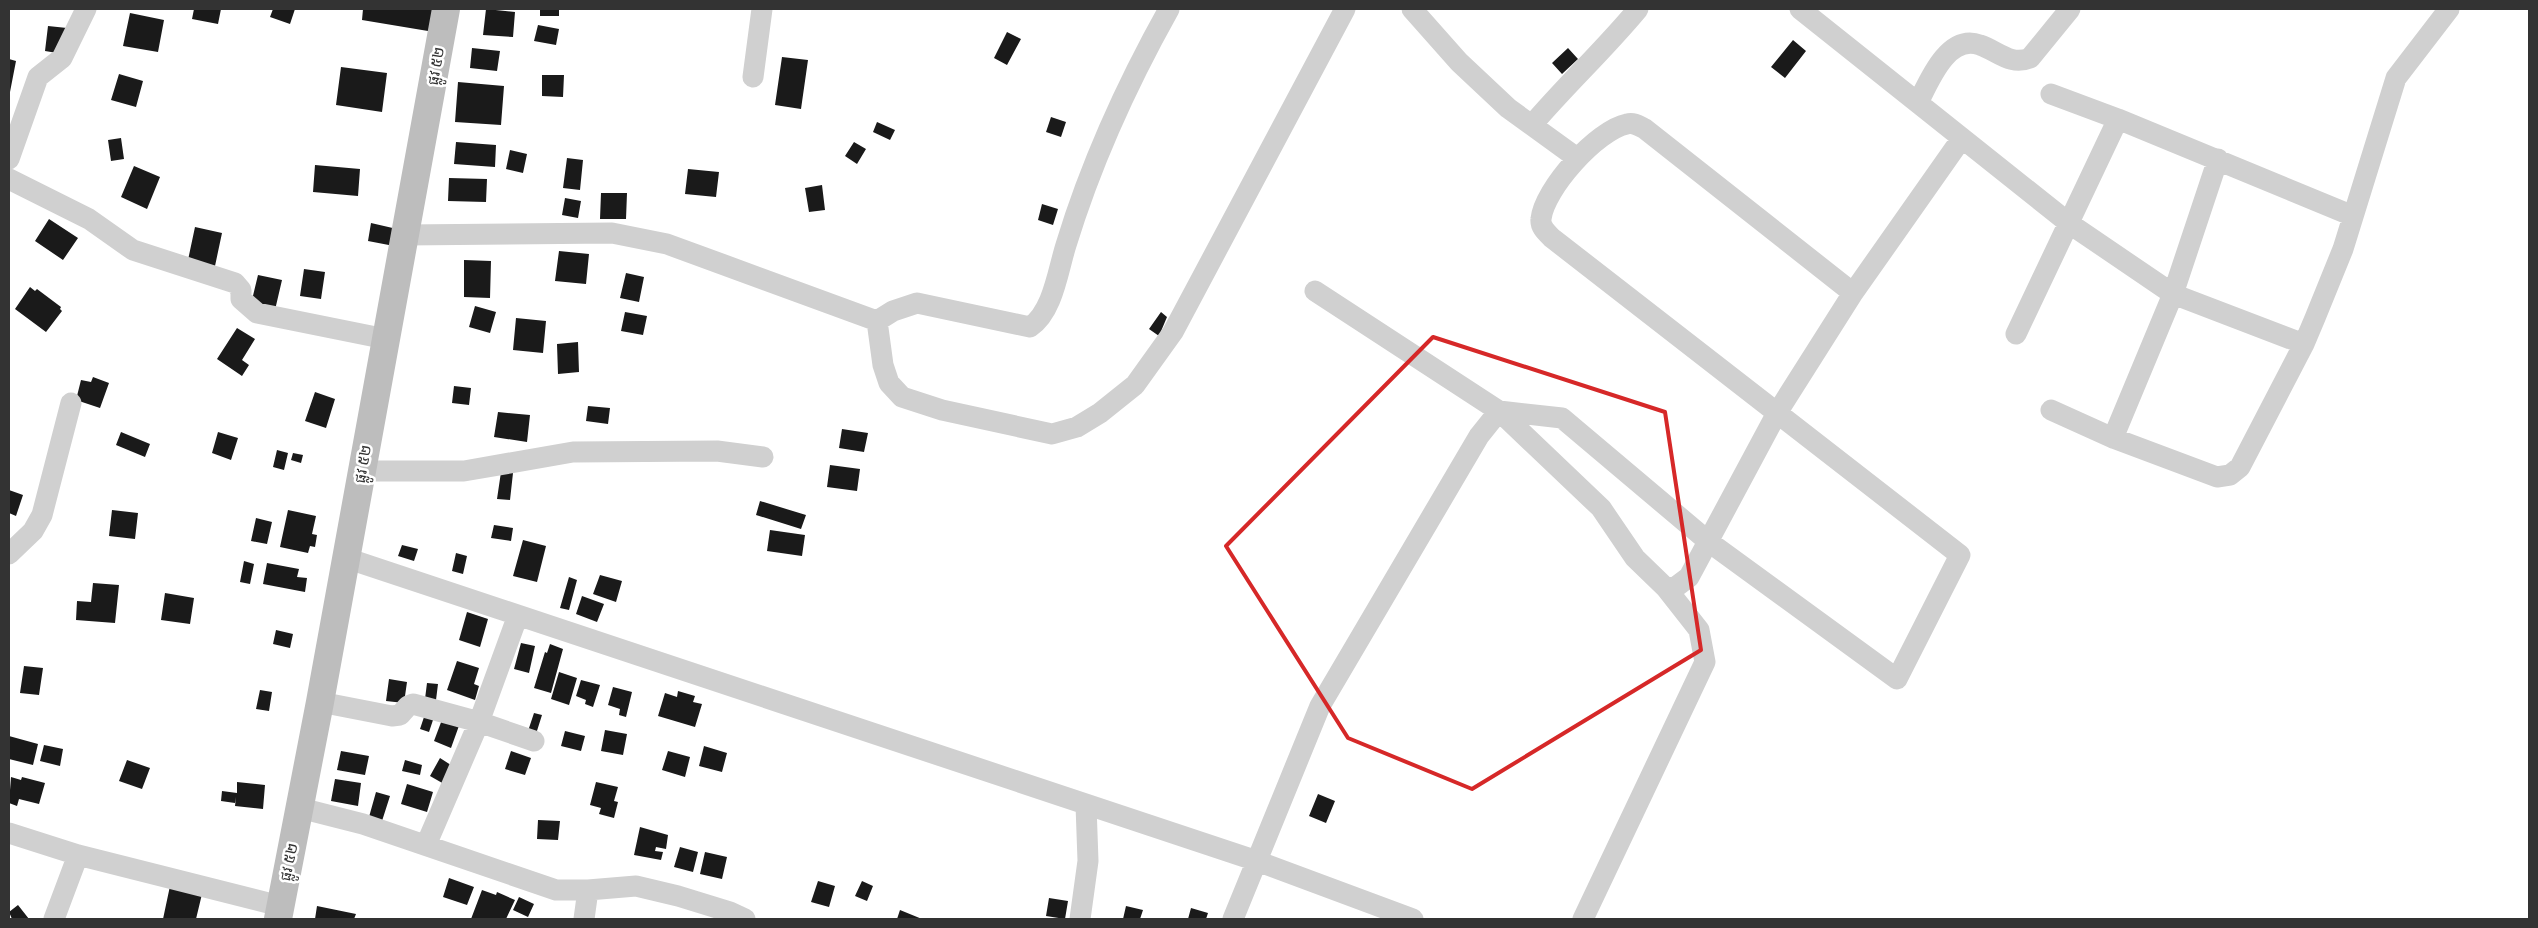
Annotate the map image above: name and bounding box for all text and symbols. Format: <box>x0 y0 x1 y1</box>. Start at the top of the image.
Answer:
street label: ផ្លូវ ៥២ <box>424 45 453 87</box>
street label: ផ្លូវ ៥២ <box>351 443 380 485</box>
street label: ផ្លូវ ៥២ <box>276 841 306 884</box>

